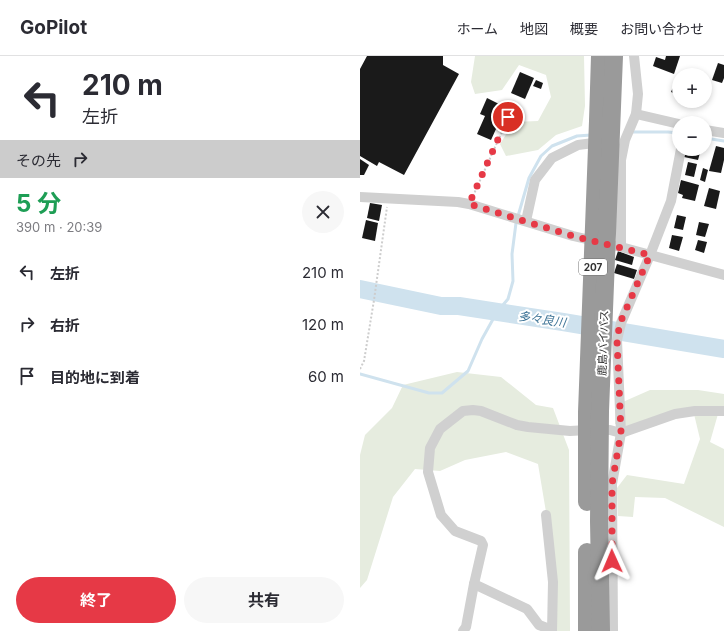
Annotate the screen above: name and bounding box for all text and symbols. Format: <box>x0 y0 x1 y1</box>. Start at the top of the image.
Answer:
text: GoPilot <box>20 16 87 39</box>
text: ホーム <box>456 20 498 37</box>
text: 地図 <box>520 20 548 37</box>
text: 概要 <box>570 20 598 37</box>
text: お問い合わせ <box>620 20 704 37</box>
text: 210 m <box>82 68 163 102</box>
map controls <box>672 68 712 156</box>
button: + <box>672 68 712 108</box>
icon: left <box>16 72 68 124</box>
pin <box>491 100 525 134</box>
text: 左折 <box>82 106 118 127</box>
icon: arrive <box>497 106 519 128</box>
button: − <box>672 116 712 156</box>
icon: right <box>69 148 91 170</box>
text: その先 <box>16 151 61 170</box>
text: 5 分 <box>16 189 61 218</box>
button: close <box>302 191 344 233</box>
text: 390 m · 20:39 <box>16 219 102 235</box>
road number: 207 <box>579 259 607 275</box>
icon: left <box>16 261 38 283</box>
text: 210 m <box>302 263 344 282</box>
text: 左折 <box>50 264 80 283</box>
water label: 多々良川 <box>517 308 569 330</box>
street label: 鹿島バイパス <box>595 310 611 376</box>
icon: right <box>16 313 38 335</box>
text: 120 m <box>302 315 344 334</box>
text: 右折 <box>50 316 80 335</box>
icon: arrive <box>16 365 38 387</box>
text: 60 m <box>308 367 344 386</box>
text: 目的地に到着 <box>50 368 140 387</box>
position arrow <box>591 540 633 582</box>
button: 終了 <box>16 577 176 623</box>
button: 共有 <box>184 577 344 623</box>

